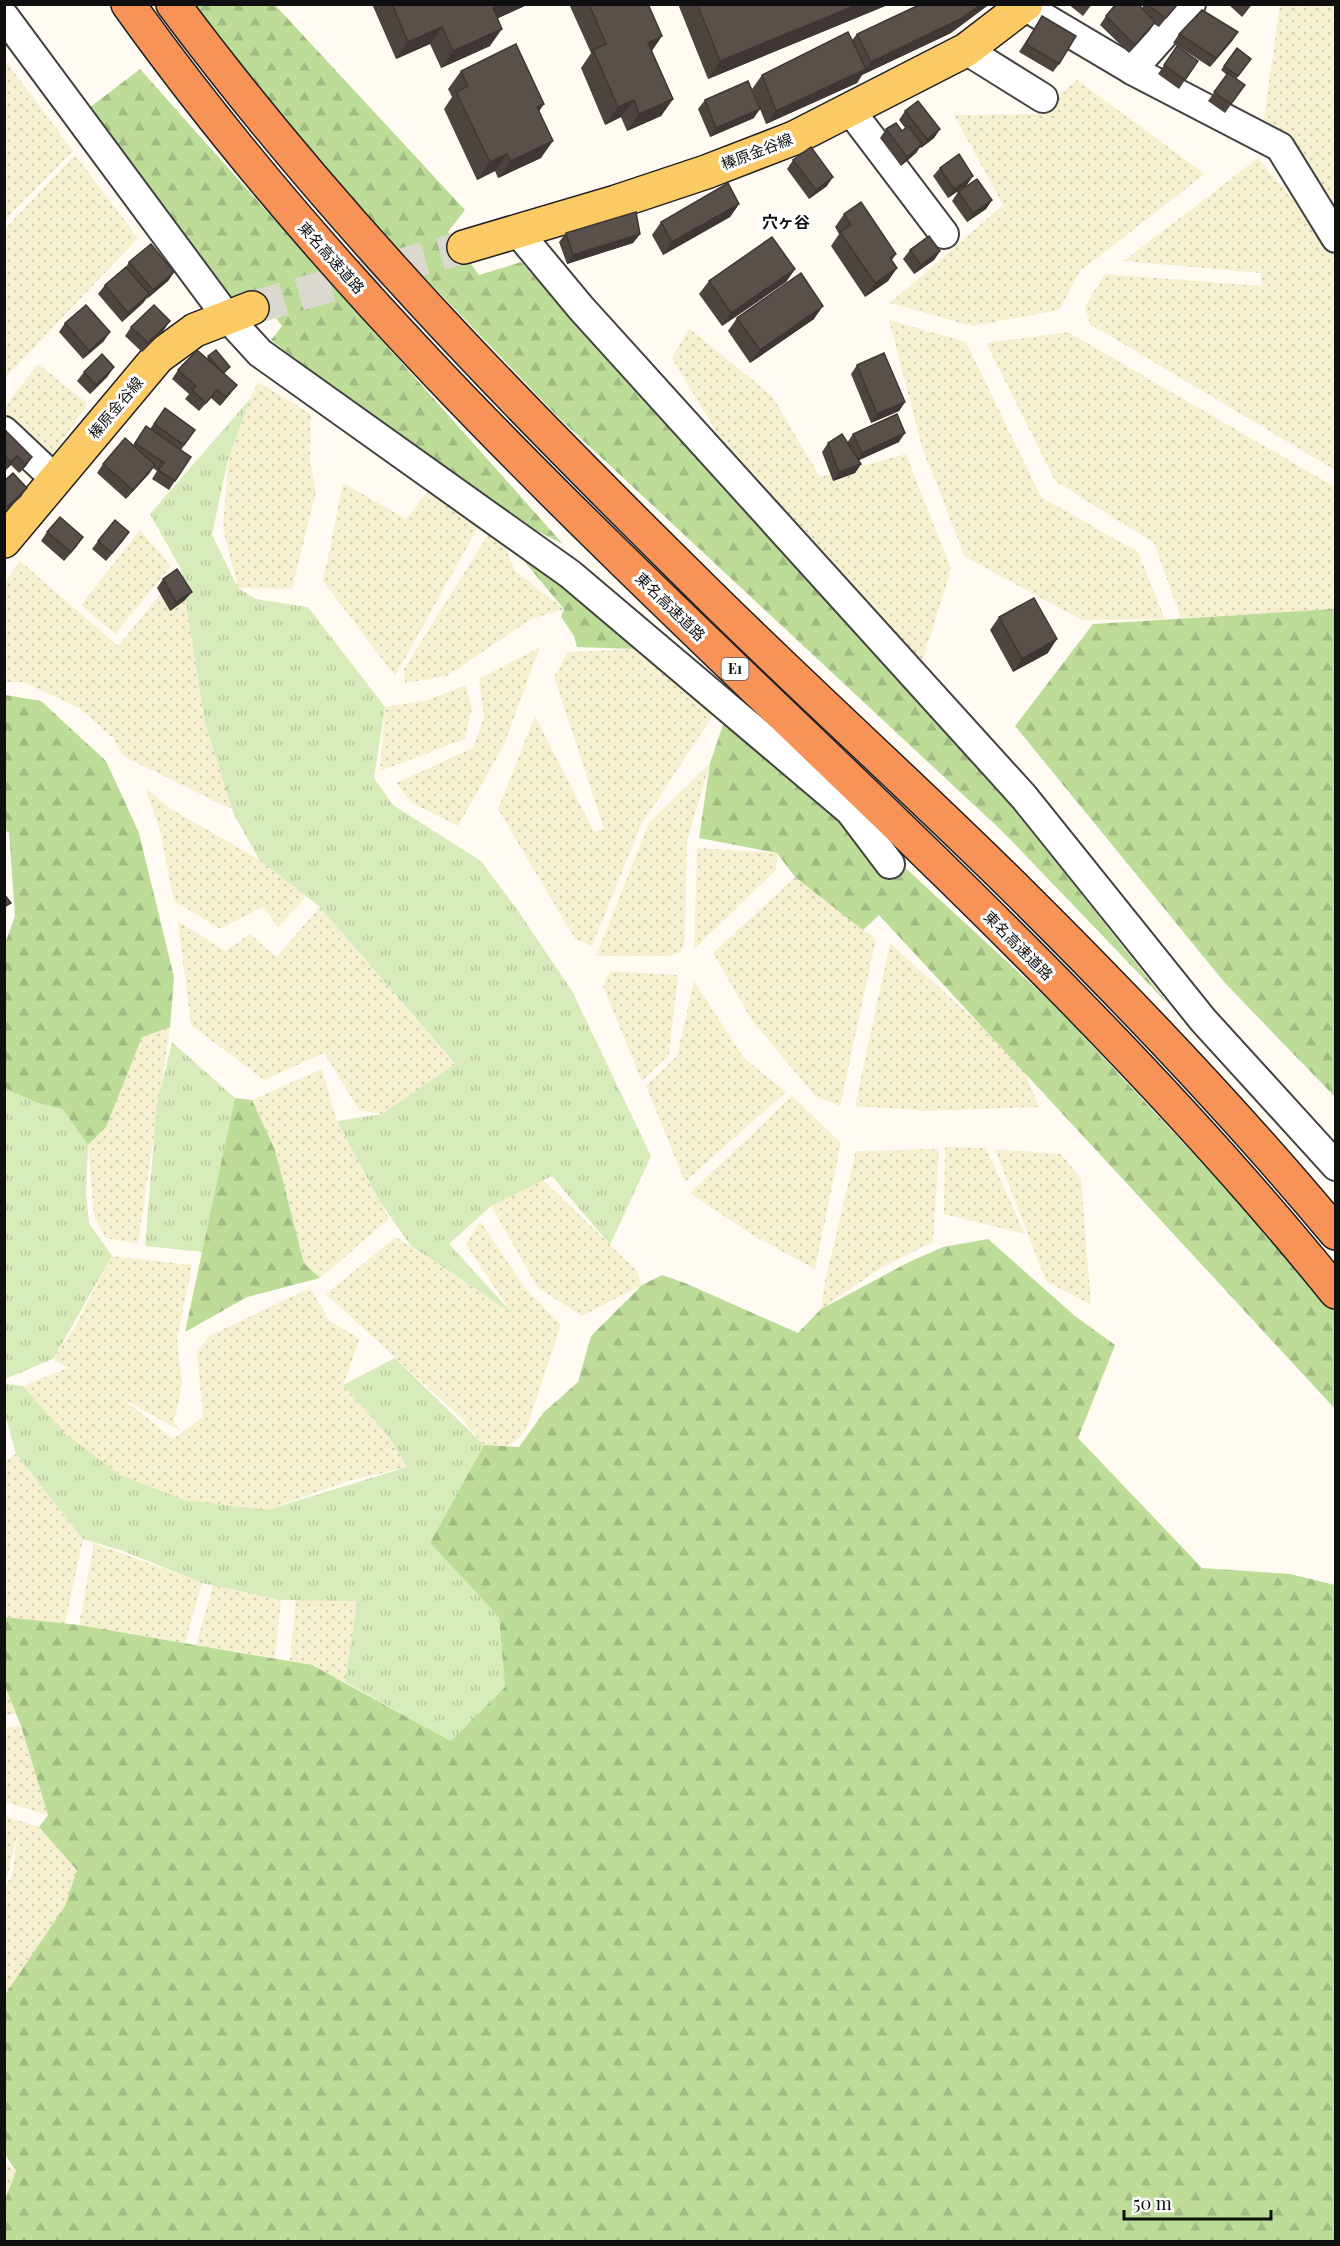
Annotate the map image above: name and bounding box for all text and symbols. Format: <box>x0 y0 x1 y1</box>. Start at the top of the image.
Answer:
street label: 榛原金谷線 <box>718 128 795 174</box>
district label: 穴ヶ谷 <box>762 211 810 232</box>
street label: 東名高速道路 <box>294 217 369 297</box>
street label: 榛原金谷線 <box>83 372 147 443</box>
street label: 東名高速道路 <box>631 568 710 645</box>
road number: E1 <box>722 658 748 680</box>
street label: 東名高速道路 <box>980 906 1058 984</box>
scale bar <box>1124 2183 1271 2221</box>
text: 50 m <box>1133 2191 1172 2215</box>

